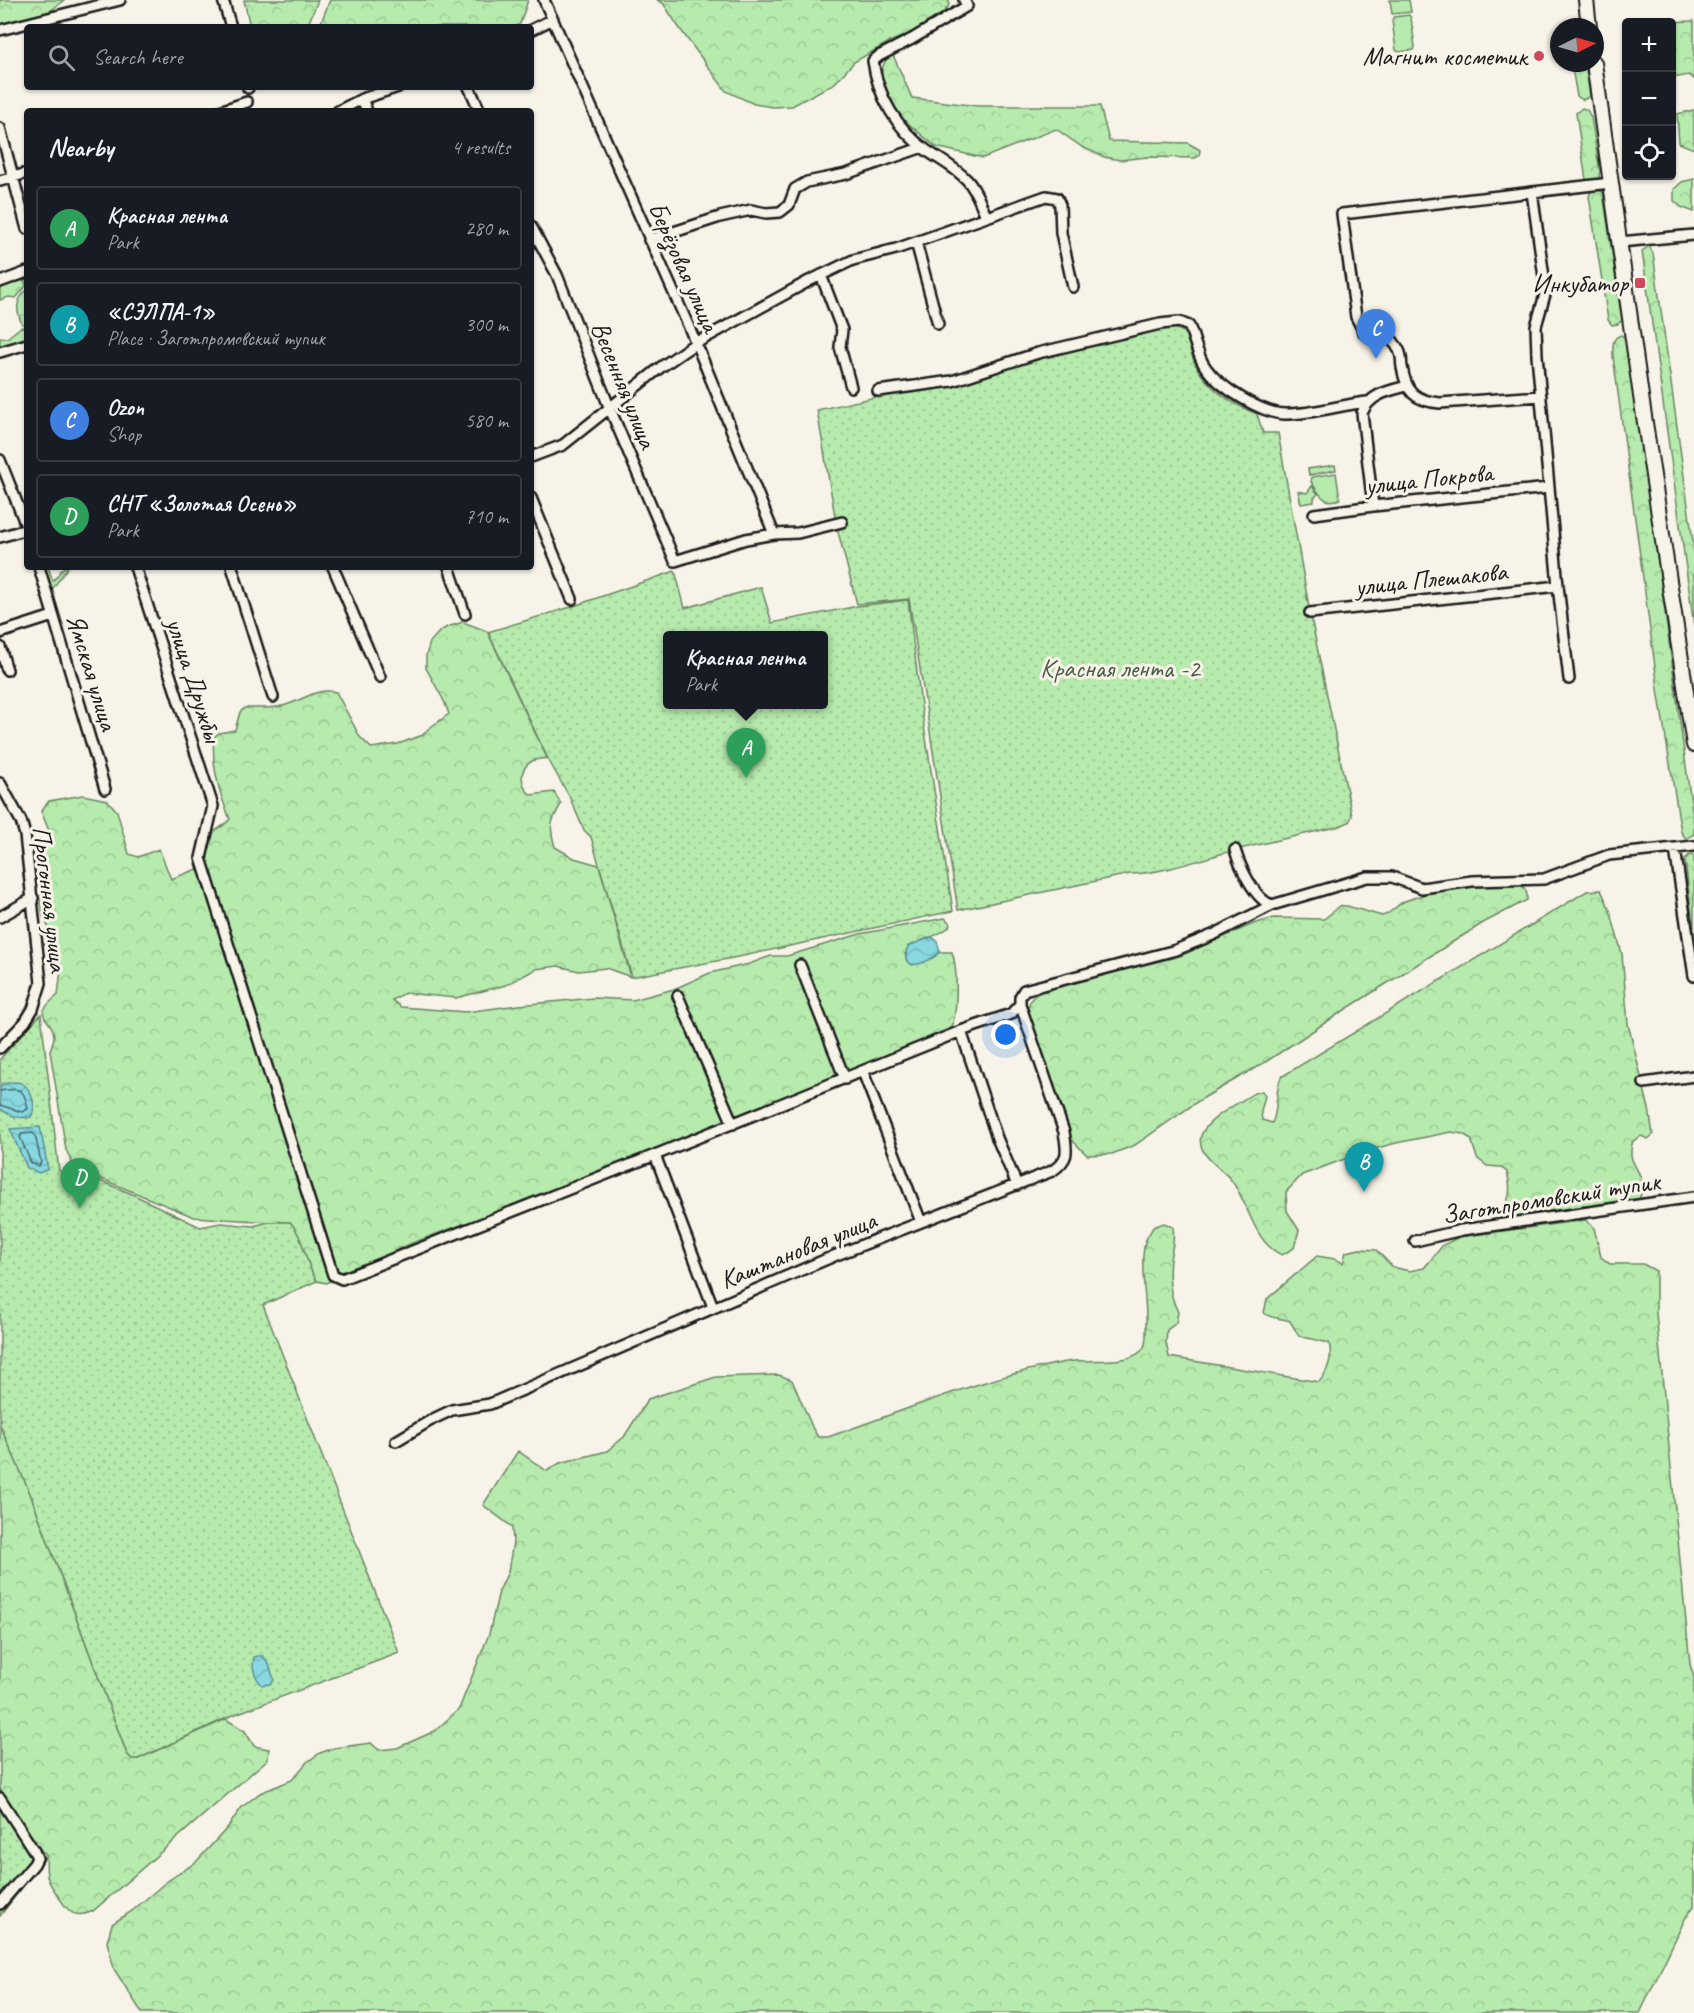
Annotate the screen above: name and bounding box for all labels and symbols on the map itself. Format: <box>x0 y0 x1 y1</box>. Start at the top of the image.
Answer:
north arrow <box>1550 18 1604 72</box>
place label: Магнит косметик <box>1363 40 1529 73</box>
marker: Магнит косметик <box>1532 49 1546 63</box>
street label: Берёзовая улица <box>640 197 728 340</box>
place label: Инкубатор <box>1532 267 1630 300</box>
marker: Инкубатор <box>1633 276 1647 290</box>
pin: C <box>1356 310 1396 359</box>
street label: Весенняя улица <box>584 317 665 455</box>
street label: улица Покрова <box>1362 456 1497 502</box>
street label: улица Плешакова <box>1351 554 1510 604</box>
street label: Ямская улица <box>59 610 126 736</box>
street label: улица Дружбы <box>158 612 230 748</box>
park label: Красная лента -2 <box>1040 652 1202 685</box>
pin: A <box>726 728 766 778</box>
street label: Прогонная улица <box>25 824 76 975</box>
your location <box>991 1020 1020 1049</box>
pin: B <box>1344 1142 1384 1192</box>
pin: D <box>60 1158 100 1208</box>
street label: Заготпромовский тупик <box>1440 1164 1664 1232</box>
street label: Каштановая улица <box>715 1203 882 1296</box>

